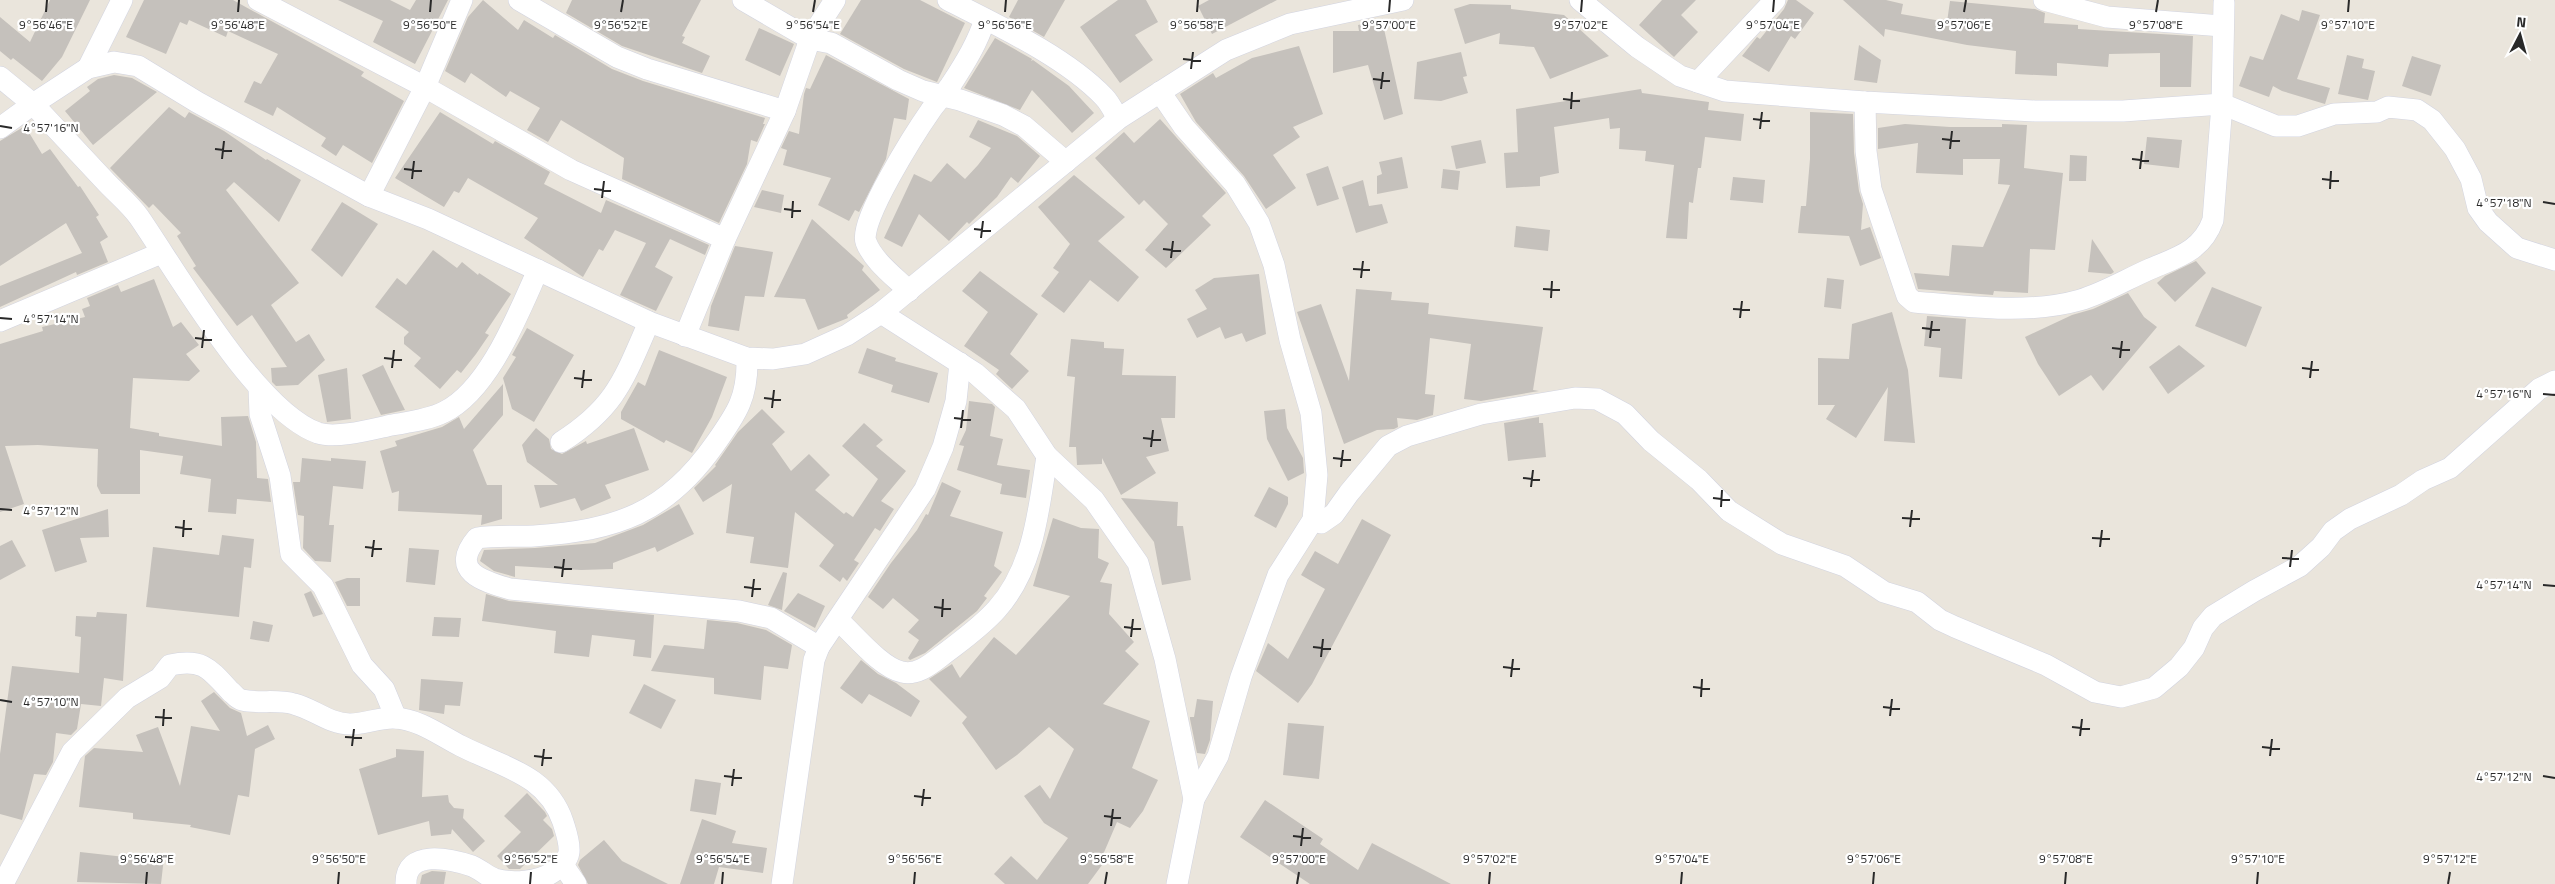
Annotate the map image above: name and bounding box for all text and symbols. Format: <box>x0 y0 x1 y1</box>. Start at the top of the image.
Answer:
north arrow <box>2495 10 2545 60</box>
text: N <box>2515 11 2527 33</box>
text: 9°56'46"E <box>19 15 73 34</box>
text: 9°56'48"E <box>211 15 265 34</box>
text: 9°56'50"E <box>403 15 457 34</box>
text: 9°56'52"E <box>594 15 648 34</box>
text: 9°56'54"E <box>786 15 840 34</box>
text: 9°56'56"E <box>978 15 1032 34</box>
text: 9°56'58"E <box>1170 15 1224 34</box>
text: 9°57'00"E <box>1362 15 1416 34</box>
text: 9°57'02"E <box>1554 15 1608 34</box>
text: 9°57'04"E <box>1746 15 1800 34</box>
text: 9°57'06"E <box>1937 15 1991 34</box>
text: 9°57'08"E <box>2129 15 2183 34</box>
text: 9°57'10"E <box>2321 15 2375 34</box>
text: 4°57'16"N <box>23 118 79 137</box>
text: 4°57'18"N <box>2476 193 2532 212</box>
text: 4°57'14"N <box>23 309 79 328</box>
text: 4°57'16"N <box>2476 384 2532 403</box>
text: 4°57'12"N <box>23 501 79 520</box>
text: 4°57'14"N <box>2476 575 2532 594</box>
text: 4°57'10"N <box>23 692 79 711</box>
text: 4°57'12"N <box>2476 767 2532 786</box>
text: 9°56'48"E <box>120 849 174 868</box>
text: 9°56'50"E <box>312 849 366 868</box>
text: 9°56'52"E <box>504 849 558 868</box>
text: 9°56'54"E <box>696 849 750 868</box>
text: 9°56'56"E <box>888 849 942 868</box>
text: 9°56'58"E <box>1080 849 1134 868</box>
text: 9°57'00"E <box>1272 849 1326 868</box>
text: 9°57'02"E <box>1463 849 1517 868</box>
text: 9°57'04"E <box>1655 849 1709 868</box>
text: 9°57'06"E <box>1847 849 1901 868</box>
text: 9°57'08"E <box>2039 849 2093 868</box>
text: 9°57'10"E <box>2231 849 2285 868</box>
text: 9°57'12"E <box>2423 849 2477 868</box>

